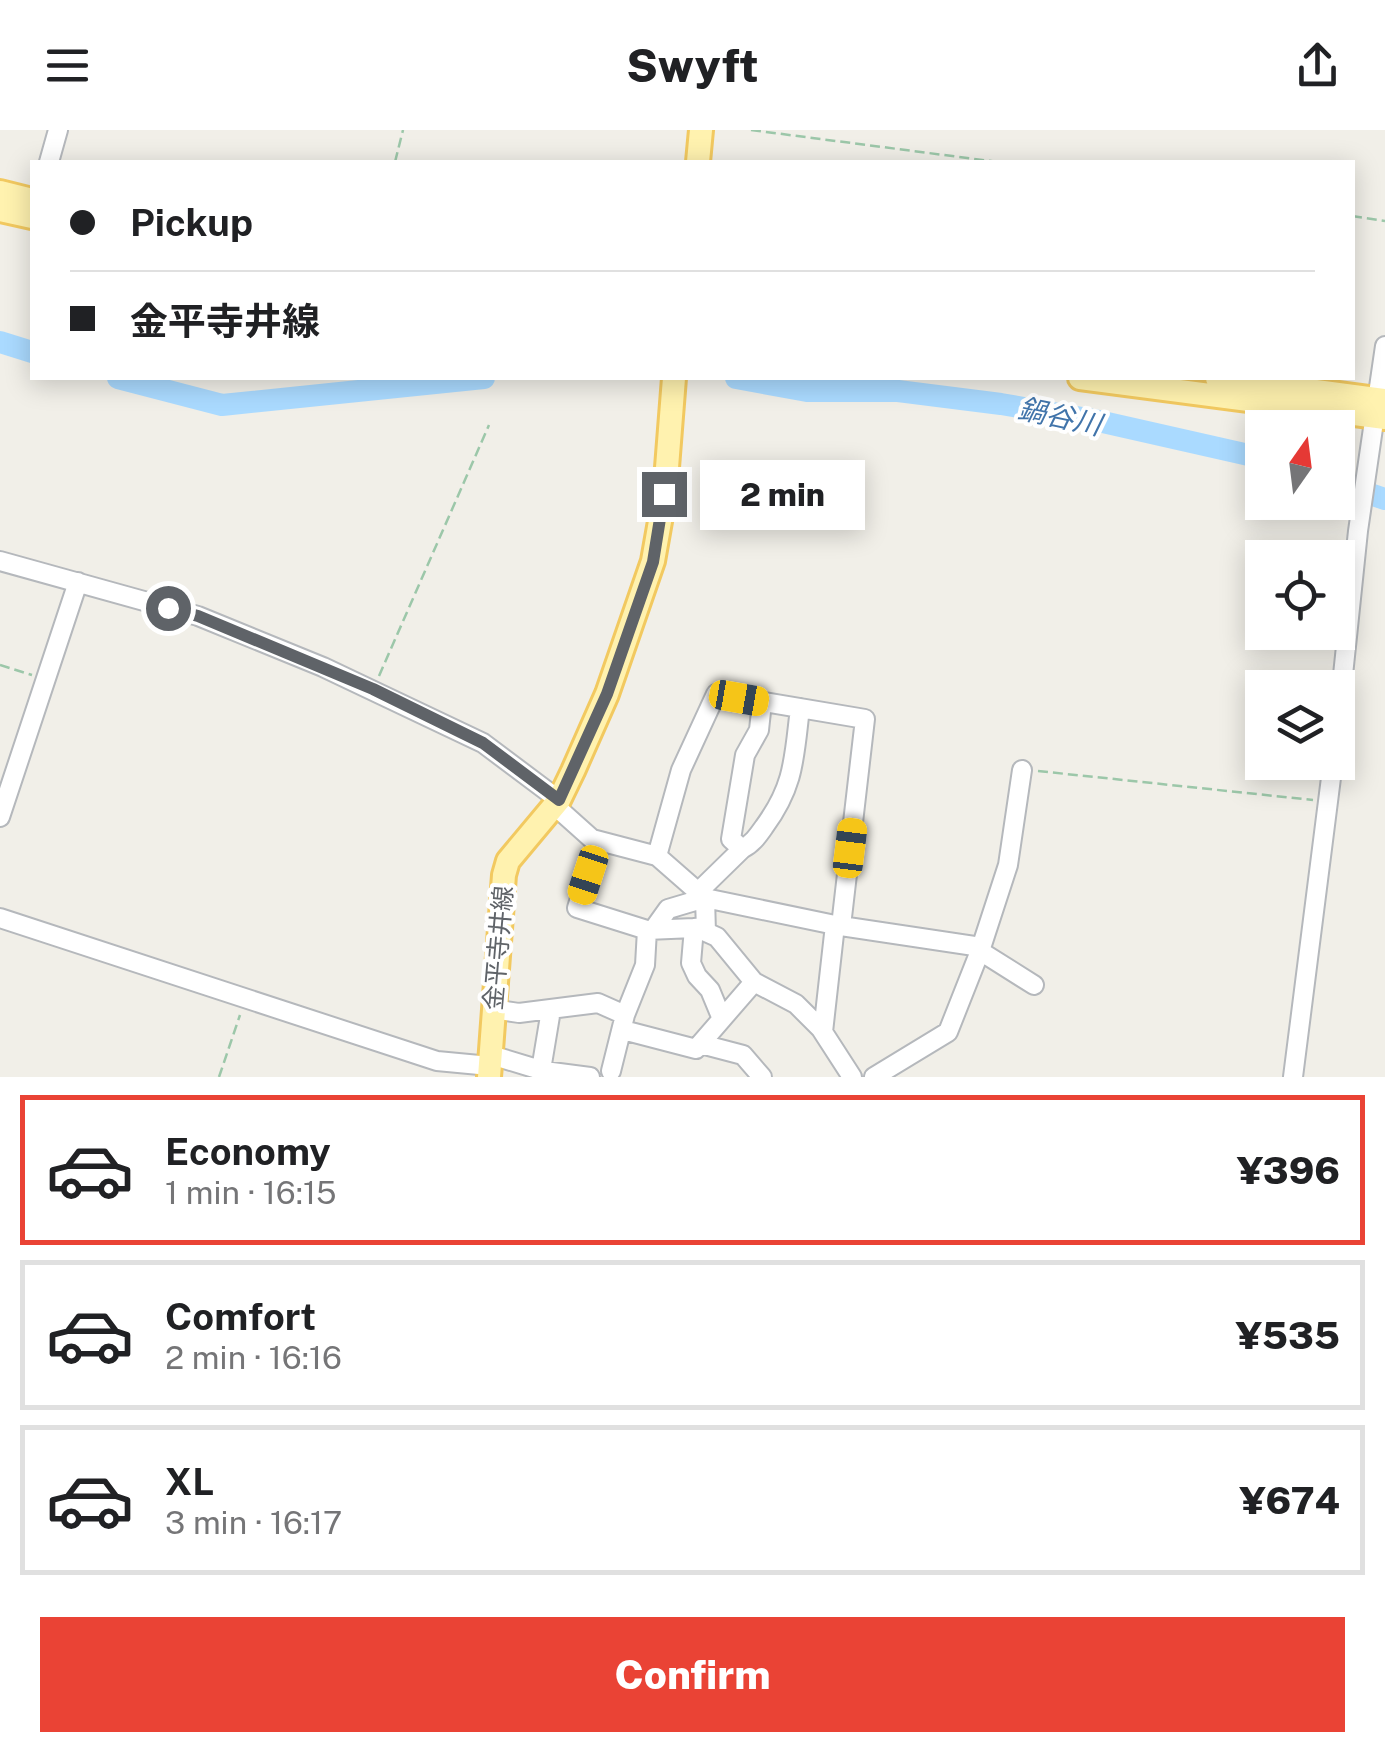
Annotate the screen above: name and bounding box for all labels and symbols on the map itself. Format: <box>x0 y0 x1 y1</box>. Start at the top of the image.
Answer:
water label: 鍋谷川 <box>1015 391 1107 441</box>
north arrow <box>1245 410 1355 520</box>
callout: 2 min <box>699 459 864 529</box>
route end <box>642 472 687 517</box>
route start <box>146 586 191 631</box>
car <box>707 678 771 718</box>
car <box>831 816 869 880</box>
car <box>564 842 612 908</box>
street label: 金平寺井線 <box>478 884 518 1012</box>

